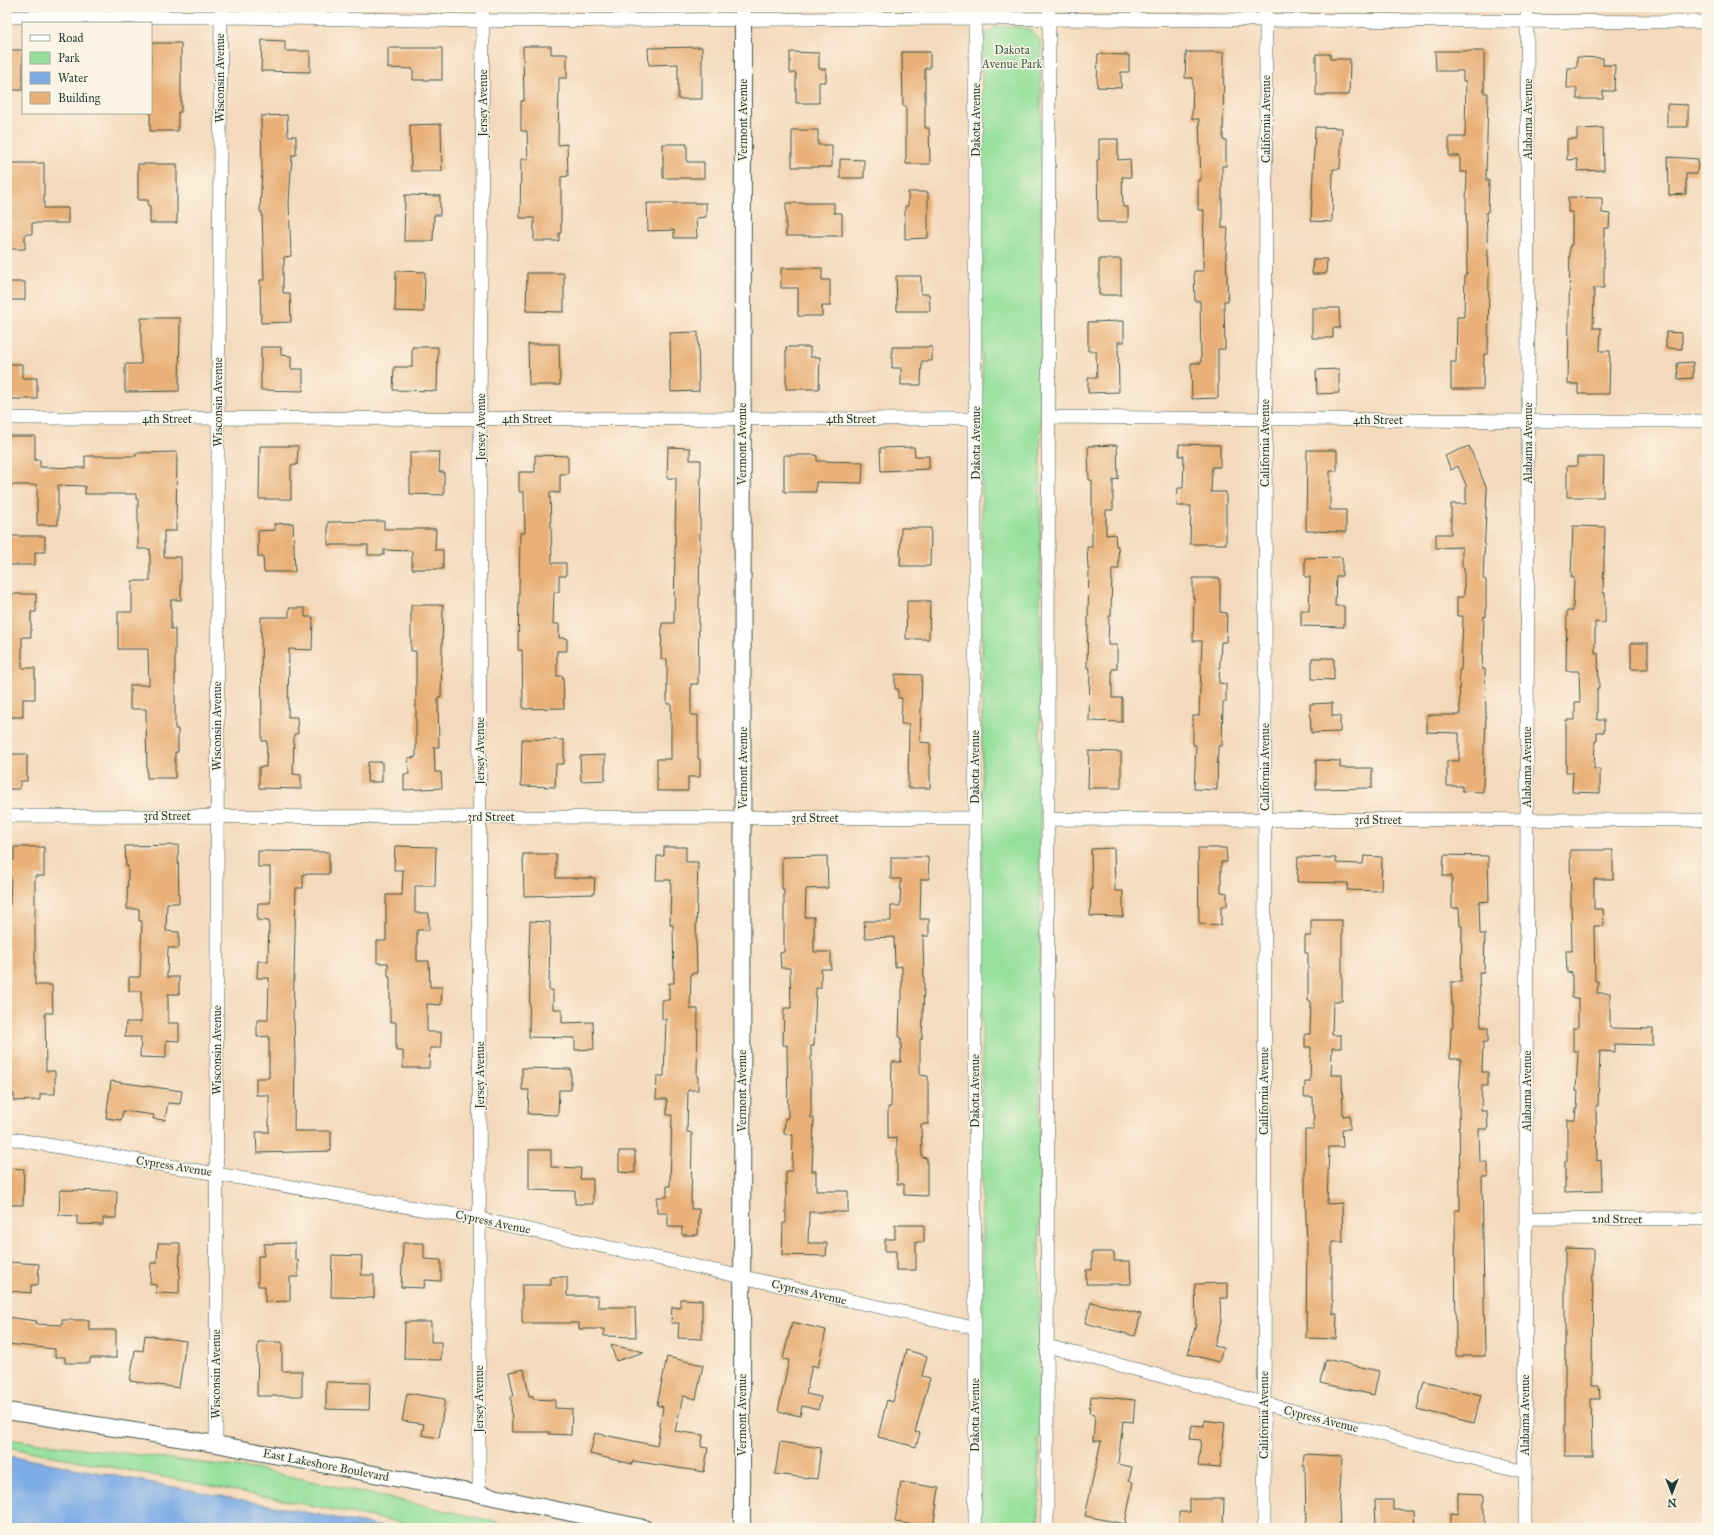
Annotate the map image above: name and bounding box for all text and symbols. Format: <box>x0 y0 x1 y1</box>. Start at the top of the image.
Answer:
legend <box>22 22 152 114</box>
text: Road <box>58 31 84 45</box>
street label: Wisconsin Avenue <box>213 33 227 123</box>
park label: Dakota Avenue Park <box>981 43 1043 71</box>
text: Park <box>58 51 80 65</box>
street label: Jersey Avenue <box>476 69 491 139</box>
text: Water <box>58 71 88 85</box>
street label: California Avenue <box>1259 75 1273 163</box>
street label: Alabama Avenue <box>1521 78 1535 161</box>
street label: Vermont Avenue <box>736 79 750 162</box>
street label: Dakota Avenue <box>969 83 983 157</box>
text: Building <box>58 91 101 106</box>
street label: Wisconsin Avenue <box>211 357 225 447</box>
street label: Jersey Avenue <box>474 393 489 463</box>
street label: California Avenue <box>1258 399 1272 487</box>
street label: Alabama Avenue <box>1521 402 1535 485</box>
street label: Vermont Avenue <box>735 403 749 486</box>
street label: Dakota Avenue <box>969 406 983 480</box>
street label: 4th Street <box>142 412 193 426</box>
street label: 4th Street <box>502 412 553 426</box>
street label: 4th Street <box>826 412 877 426</box>
street label: 4th Street <box>1353 413 1404 427</box>
street label: Wisconsin Avenue <box>210 681 224 771</box>
street label: Jersey Avenue <box>473 717 488 787</box>
street label: California Avenue <box>1258 723 1272 811</box>
street label: Alabama Avenue <box>1520 726 1534 809</box>
street label: Vermont Avenue <box>736 727 750 810</box>
street label: Dakota Avenue <box>968 730 982 804</box>
street label: 3rd Street <box>143 809 192 823</box>
street label: 3rd Street <box>467 810 516 824</box>
street label: 3rd Street <box>791 811 840 825</box>
street label: 3rd Street <box>1354 813 1403 827</box>
street label: Wisconsin Avenue <box>210 1005 224 1095</box>
street label: Jersey Avenue <box>473 1041 488 1111</box>
street label: California Avenue <box>1257 1047 1271 1135</box>
street label: Vermont Avenue <box>735 1050 749 1133</box>
street label: Alabama Avenue <box>1520 1050 1534 1133</box>
street label: Dakota Avenue <box>968 1054 982 1128</box>
street label: Cypress Avenue <box>135 1153 213 1179</box>
street label: Cypress Avenue <box>454 1207 532 1237</box>
street label: 2nd Street <box>1591 1212 1643 1226</box>
street label: Cypress Avenue <box>770 1277 848 1307</box>
street label: Wisconsin Avenue <box>209 1329 223 1419</box>
street label: Jersey Avenue <box>472 1365 487 1435</box>
street label: California Avenue <box>1257 1371 1271 1459</box>
street label: Vermont Avenue <box>735 1374 749 1457</box>
street label: Alabama Avenue <box>1518 1374 1532 1457</box>
street label: Dakota Avenue <box>968 1378 982 1452</box>
street label: Cypress Avenue <box>1282 1403 1360 1435</box>
street label: East Lakeshore Boulevard <box>262 1446 390 1484</box>
north arrow <box>1652 1473 1692 1513</box>
text: N <box>1667 1496 1677 1509</box>

